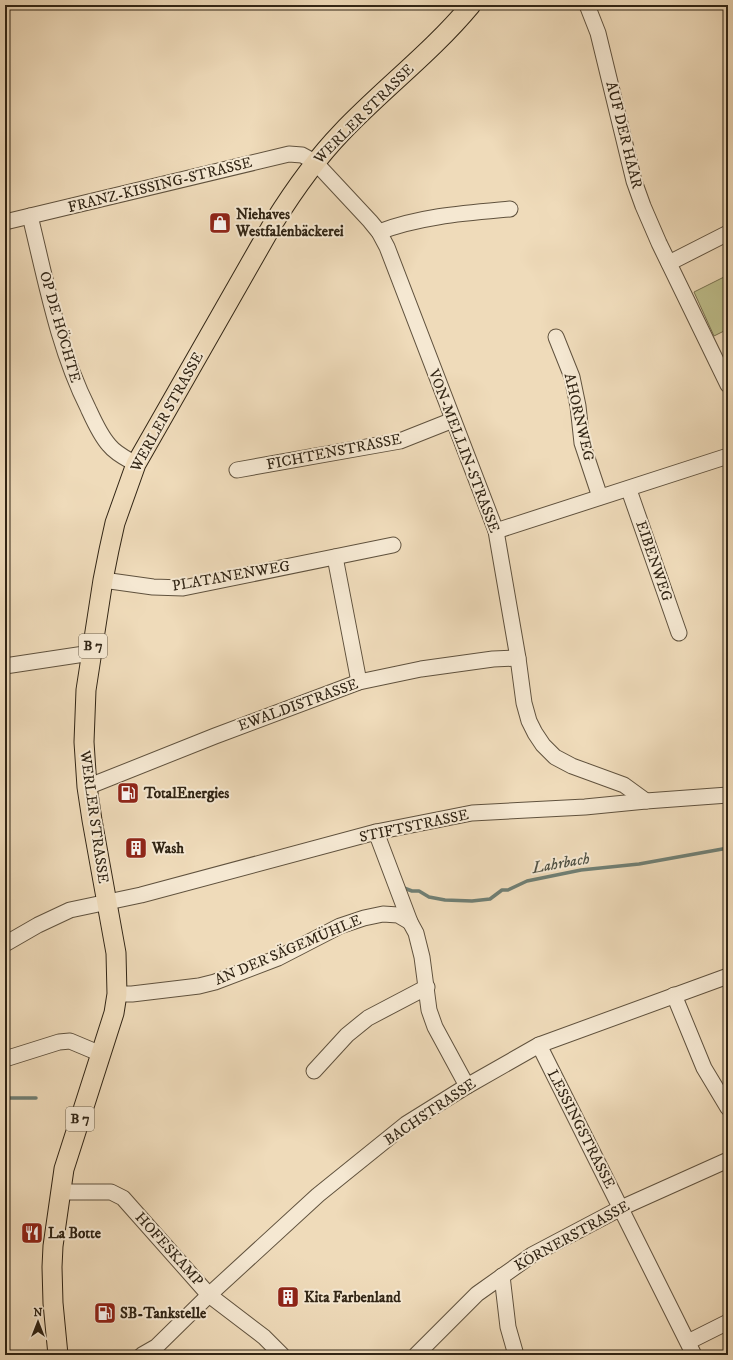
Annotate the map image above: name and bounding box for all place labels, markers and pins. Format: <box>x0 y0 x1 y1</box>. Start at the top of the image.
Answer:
place label: Niehaves Westfalenbäckerei <box>235 205 344 241</box>
shop icon: Niehaves Westfalenbäckerei <box>207 210 233 236</box>
fuel station icon: TotalEnergies <box>115 780 141 806</box>
place label: TotalEnergies <box>143 784 229 803</box>
building icon: Wash <box>123 835 149 861</box>
place label: Wash <box>151 839 184 858</box>
restaurant icon: La Botte <box>19 1220 45 1246</box>
place label: La Botte <box>48 1224 102 1243</box>
building icon: Kita Farbenland <box>275 1284 301 1310</box>
place label: Kita Farbenland <box>304 1288 401 1307</box>
fuel station icon: SB-Tankstelle <box>92 1300 118 1326</box>
place label: SB-Tankstelle <box>120 1304 207 1323</box>

